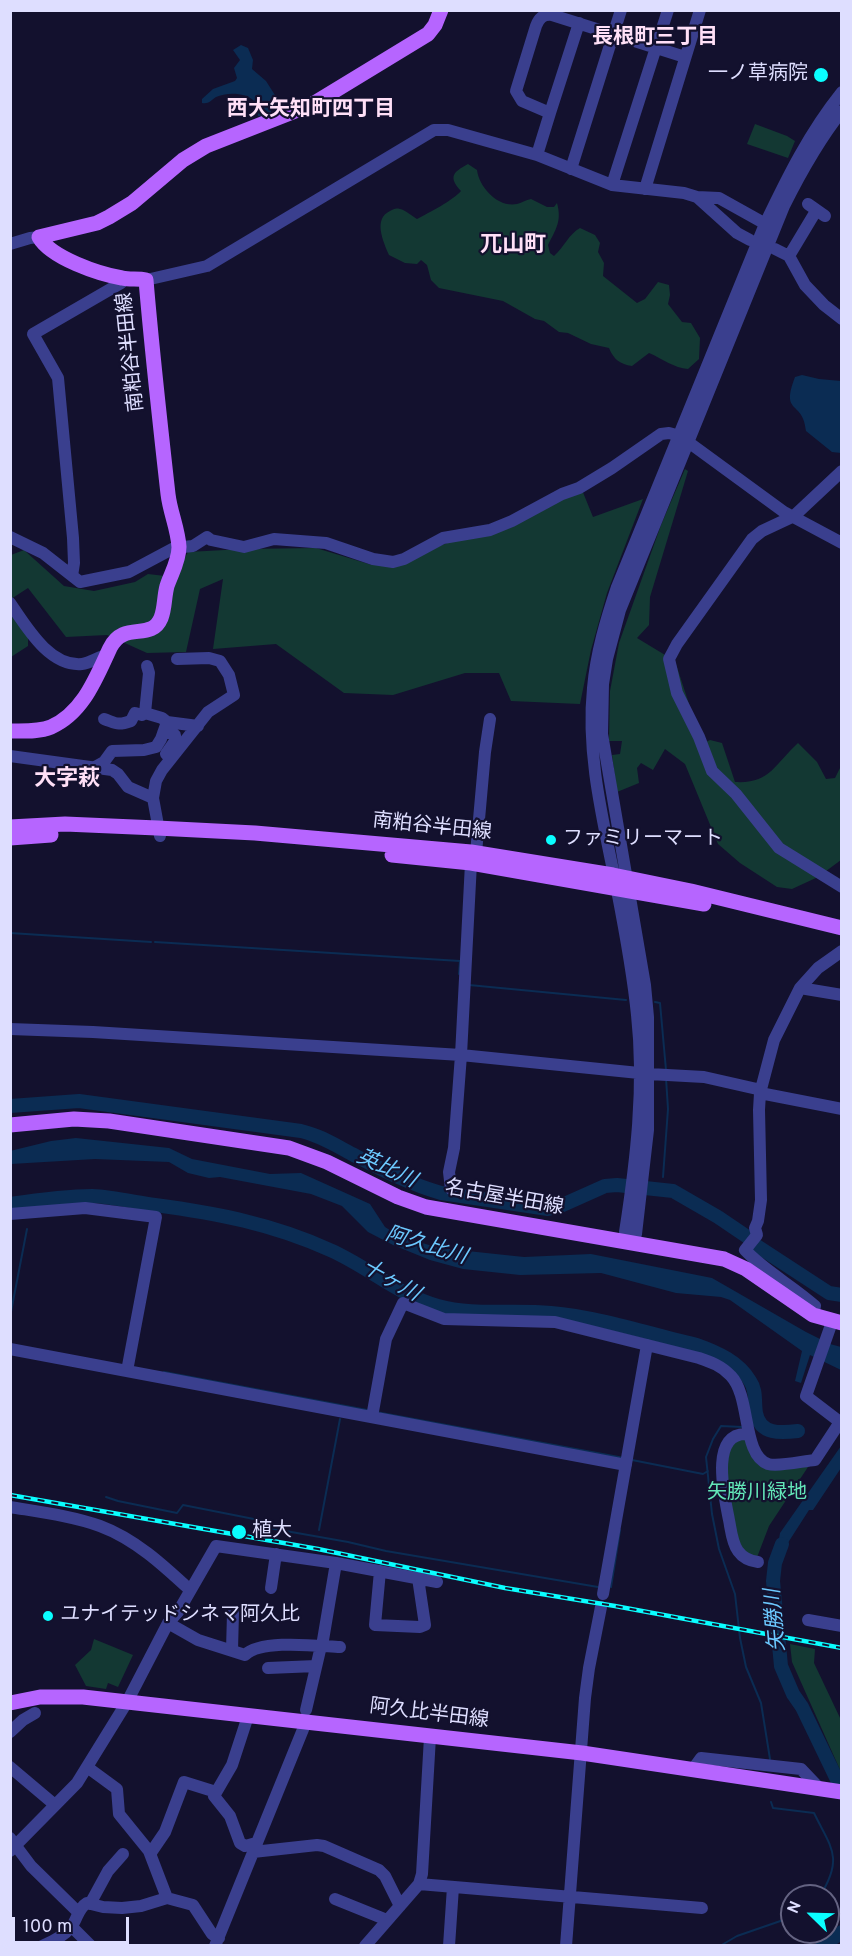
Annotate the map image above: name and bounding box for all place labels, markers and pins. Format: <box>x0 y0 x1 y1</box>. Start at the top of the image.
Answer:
place label: 一ノ草病院 <box>708 63 808 87</box>
marker: 一ノ草病院 <box>812 66 830 84</box>
place label: ファミリーマート <box>563 828 723 852</box>
marker: ファミリーマート <box>544 833 558 847</box>
place label: 植大 <box>252 1520 292 1544</box>
marker: 植大 <box>230 1523 248 1541</box>
place label: ユナイテッドシネマ阿久比 <box>60 1604 300 1628</box>
marker: ユナイテッドシネマ阿久比 <box>41 1609 55 1623</box>

